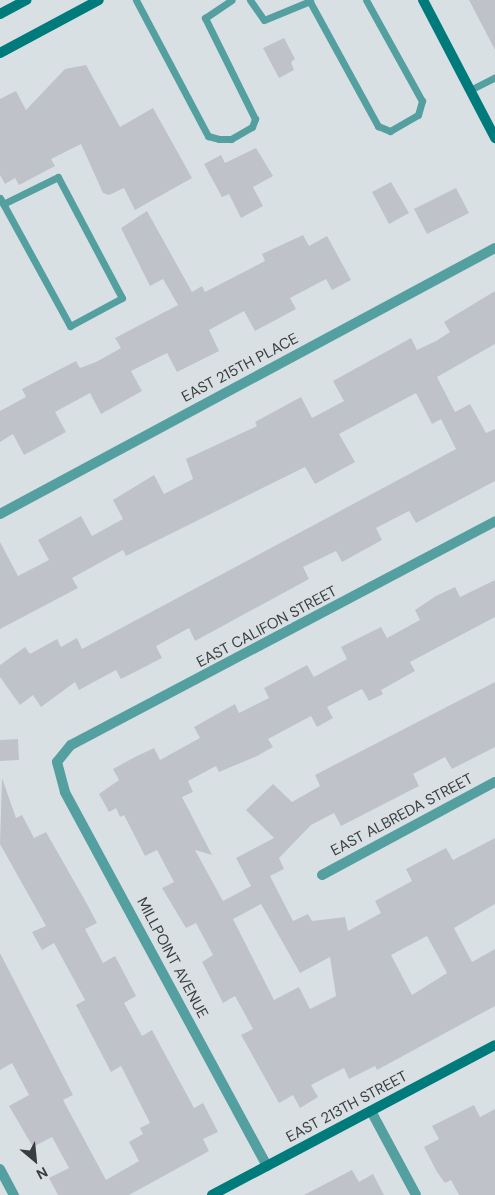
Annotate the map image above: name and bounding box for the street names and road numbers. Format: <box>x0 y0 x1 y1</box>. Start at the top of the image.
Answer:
street label: EAST 215TH PLACE <box>179 330 301 406</box>
street label: EAST CALIFON STREET <box>194 582 340 672</box>
street label: EAST ALBREDA STREET <box>328 770 476 860</box>
street label: MILLPOINT AVENUE <box>133 895 211 1021</box>
street label: EAST 213TH STREET <box>283 1067 411 1147</box>

